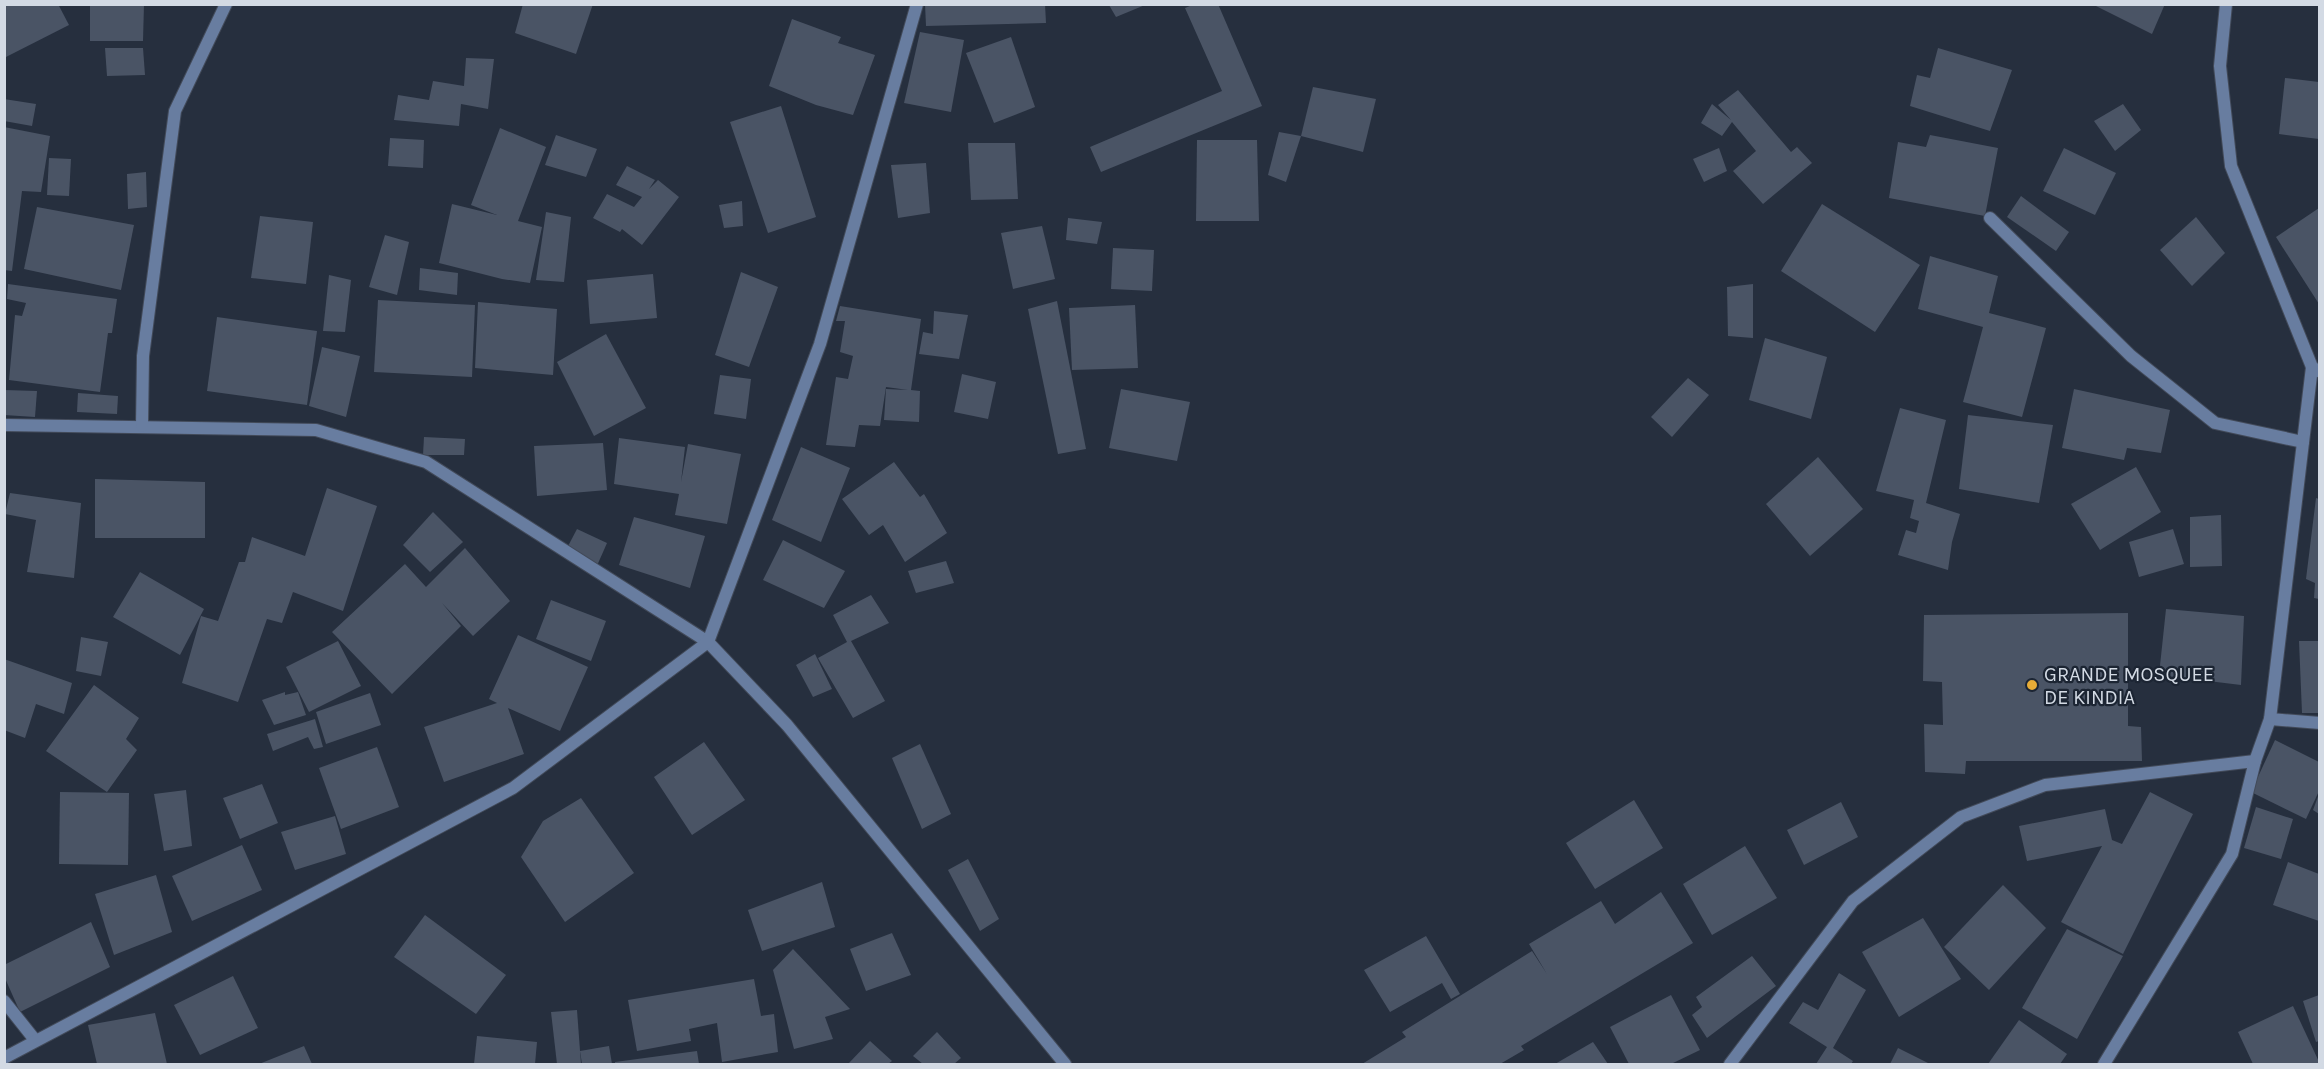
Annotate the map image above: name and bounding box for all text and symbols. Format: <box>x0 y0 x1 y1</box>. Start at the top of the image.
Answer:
place label: GRANDE MOSQUEE DE KINDIA <box>2044 663 2214 709</box>
marker: GRANDE MOSQUEE DE KINDIA <box>2025 678 2039 692</box>

